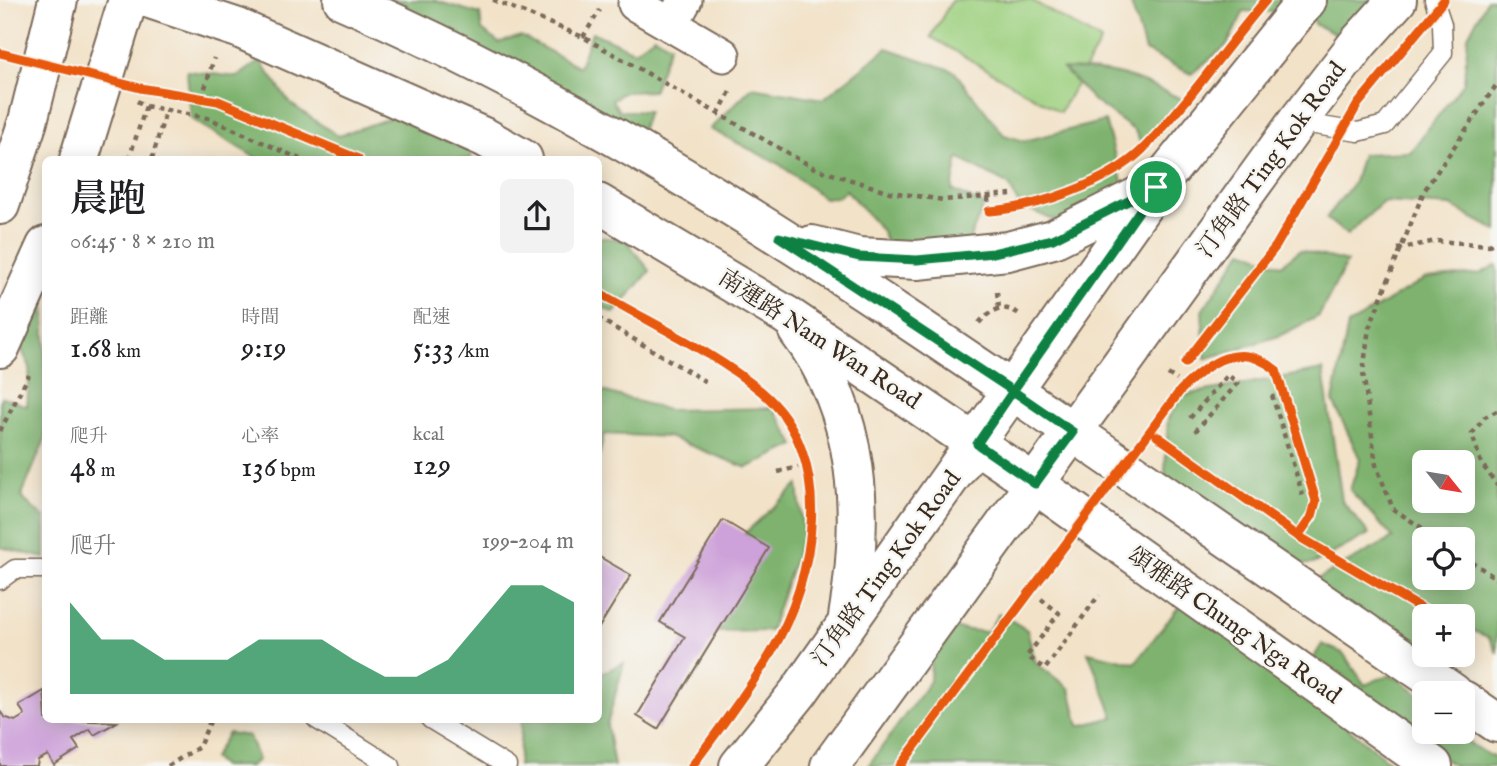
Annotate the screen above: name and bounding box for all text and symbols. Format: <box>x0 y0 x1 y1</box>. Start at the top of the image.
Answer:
street label: 汀角路 Ting Kok Road <box>1191 56 1354 264</box>
pin <box>1126 157 1186 217</box>
icon: arrive <box>1137 168 1175 206</box>
text: 晨跑 <box>70 177 146 225</box>
button: share <box>500 179 574 253</box>
text: 06:45 · 8 × 210 m <box>70 227 215 256</box>
street label: 南運路 Nam Wan Road <box>712 263 926 417</box>
text: 距離 <box>70 306 108 330</box>
text: 時間 <box>241 306 279 330</box>
text: 配速 <box>413 306 451 330</box>
text: 1.68 <box>70 330 112 368</box>
text: 9:19 <box>241 330 287 368</box>
text: 5:33 <box>413 330 454 368</box>
text: km <box>112 340 141 364</box>
text: /km <box>454 340 489 364</box>
text: kcal <box>413 423 444 447</box>
text: 爬升 <box>70 425 108 449</box>
text: 心率 <box>241 425 279 449</box>
text: 129 <box>413 447 451 485</box>
text: 48 <box>70 449 96 487</box>
text: 136 <box>241 449 276 487</box>
north arrow <box>1412 450 1475 513</box>
map controls <box>1412 450 1475 744</box>
text: m <box>96 459 115 483</box>
text: bpm <box>276 459 316 483</box>
street label: 汀角路 Ting Kok Road <box>806 465 969 673</box>
text: 199–204 m <box>482 527 574 556</box>
button: locate <box>1412 527 1475 590</box>
text: 爬升 <box>70 532 116 561</box>
street label: 頌雅路 Chung Nga Road <box>1121 541 1347 712</box>
button: + <box>1412 604 1475 667</box>
button: − <box>1412 681 1475 744</box>

